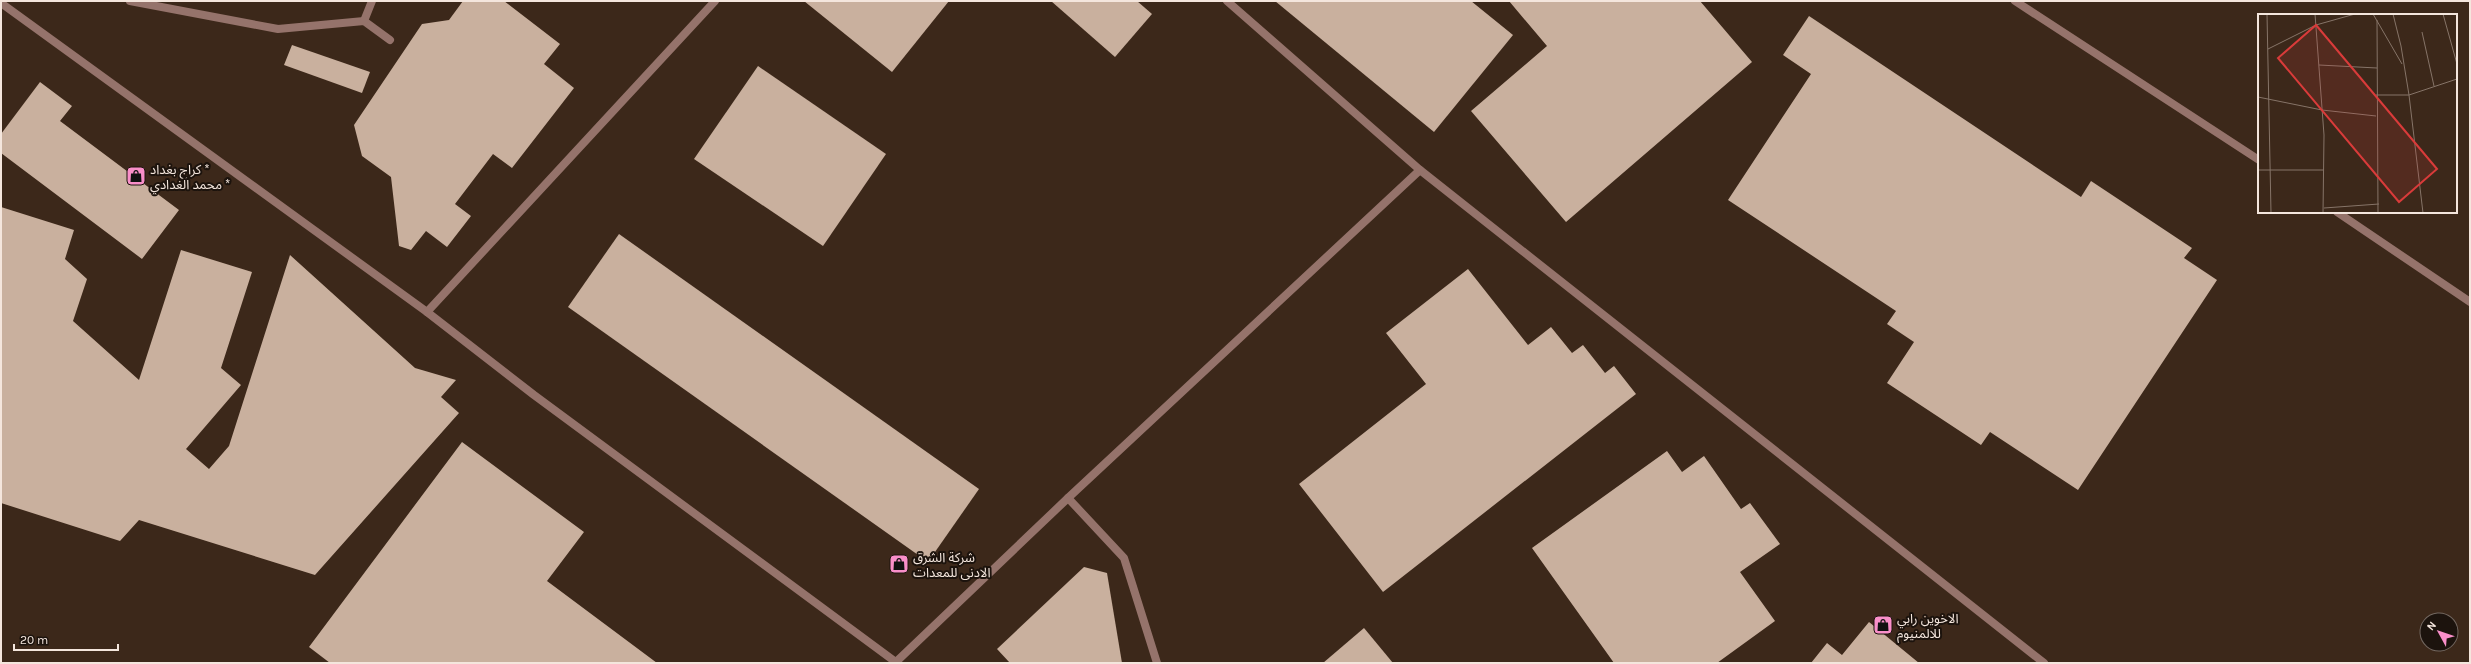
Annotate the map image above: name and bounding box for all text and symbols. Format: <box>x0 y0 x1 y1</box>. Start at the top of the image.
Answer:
inset map <box>2258 14 2457 213</box>
place label: كراج بغداد * محمد الغدادي * <box>150 162 230 195</box>
shop icon: كراج بغداد * محمد الغدادي * <box>125 165 147 187</box>
place label: شركة الشرق الادنى للمعدات <box>913 550 991 581</box>
shop icon: شركة الشرق الادنى للمعدات <box>888 553 910 575</box>
place label: الاخوين رابي للالمنيوم <box>1897 611 1959 643</box>
north arrow <box>2419 612 2459 652</box>
shop icon: الاخوين رابي للالمنيوم <box>1872 614 1894 636</box>
text: N <box>2424 619 2439 633</box>
scale bar <box>14 626 118 652</box>
text: 20 m <box>20 633 48 647</box>

